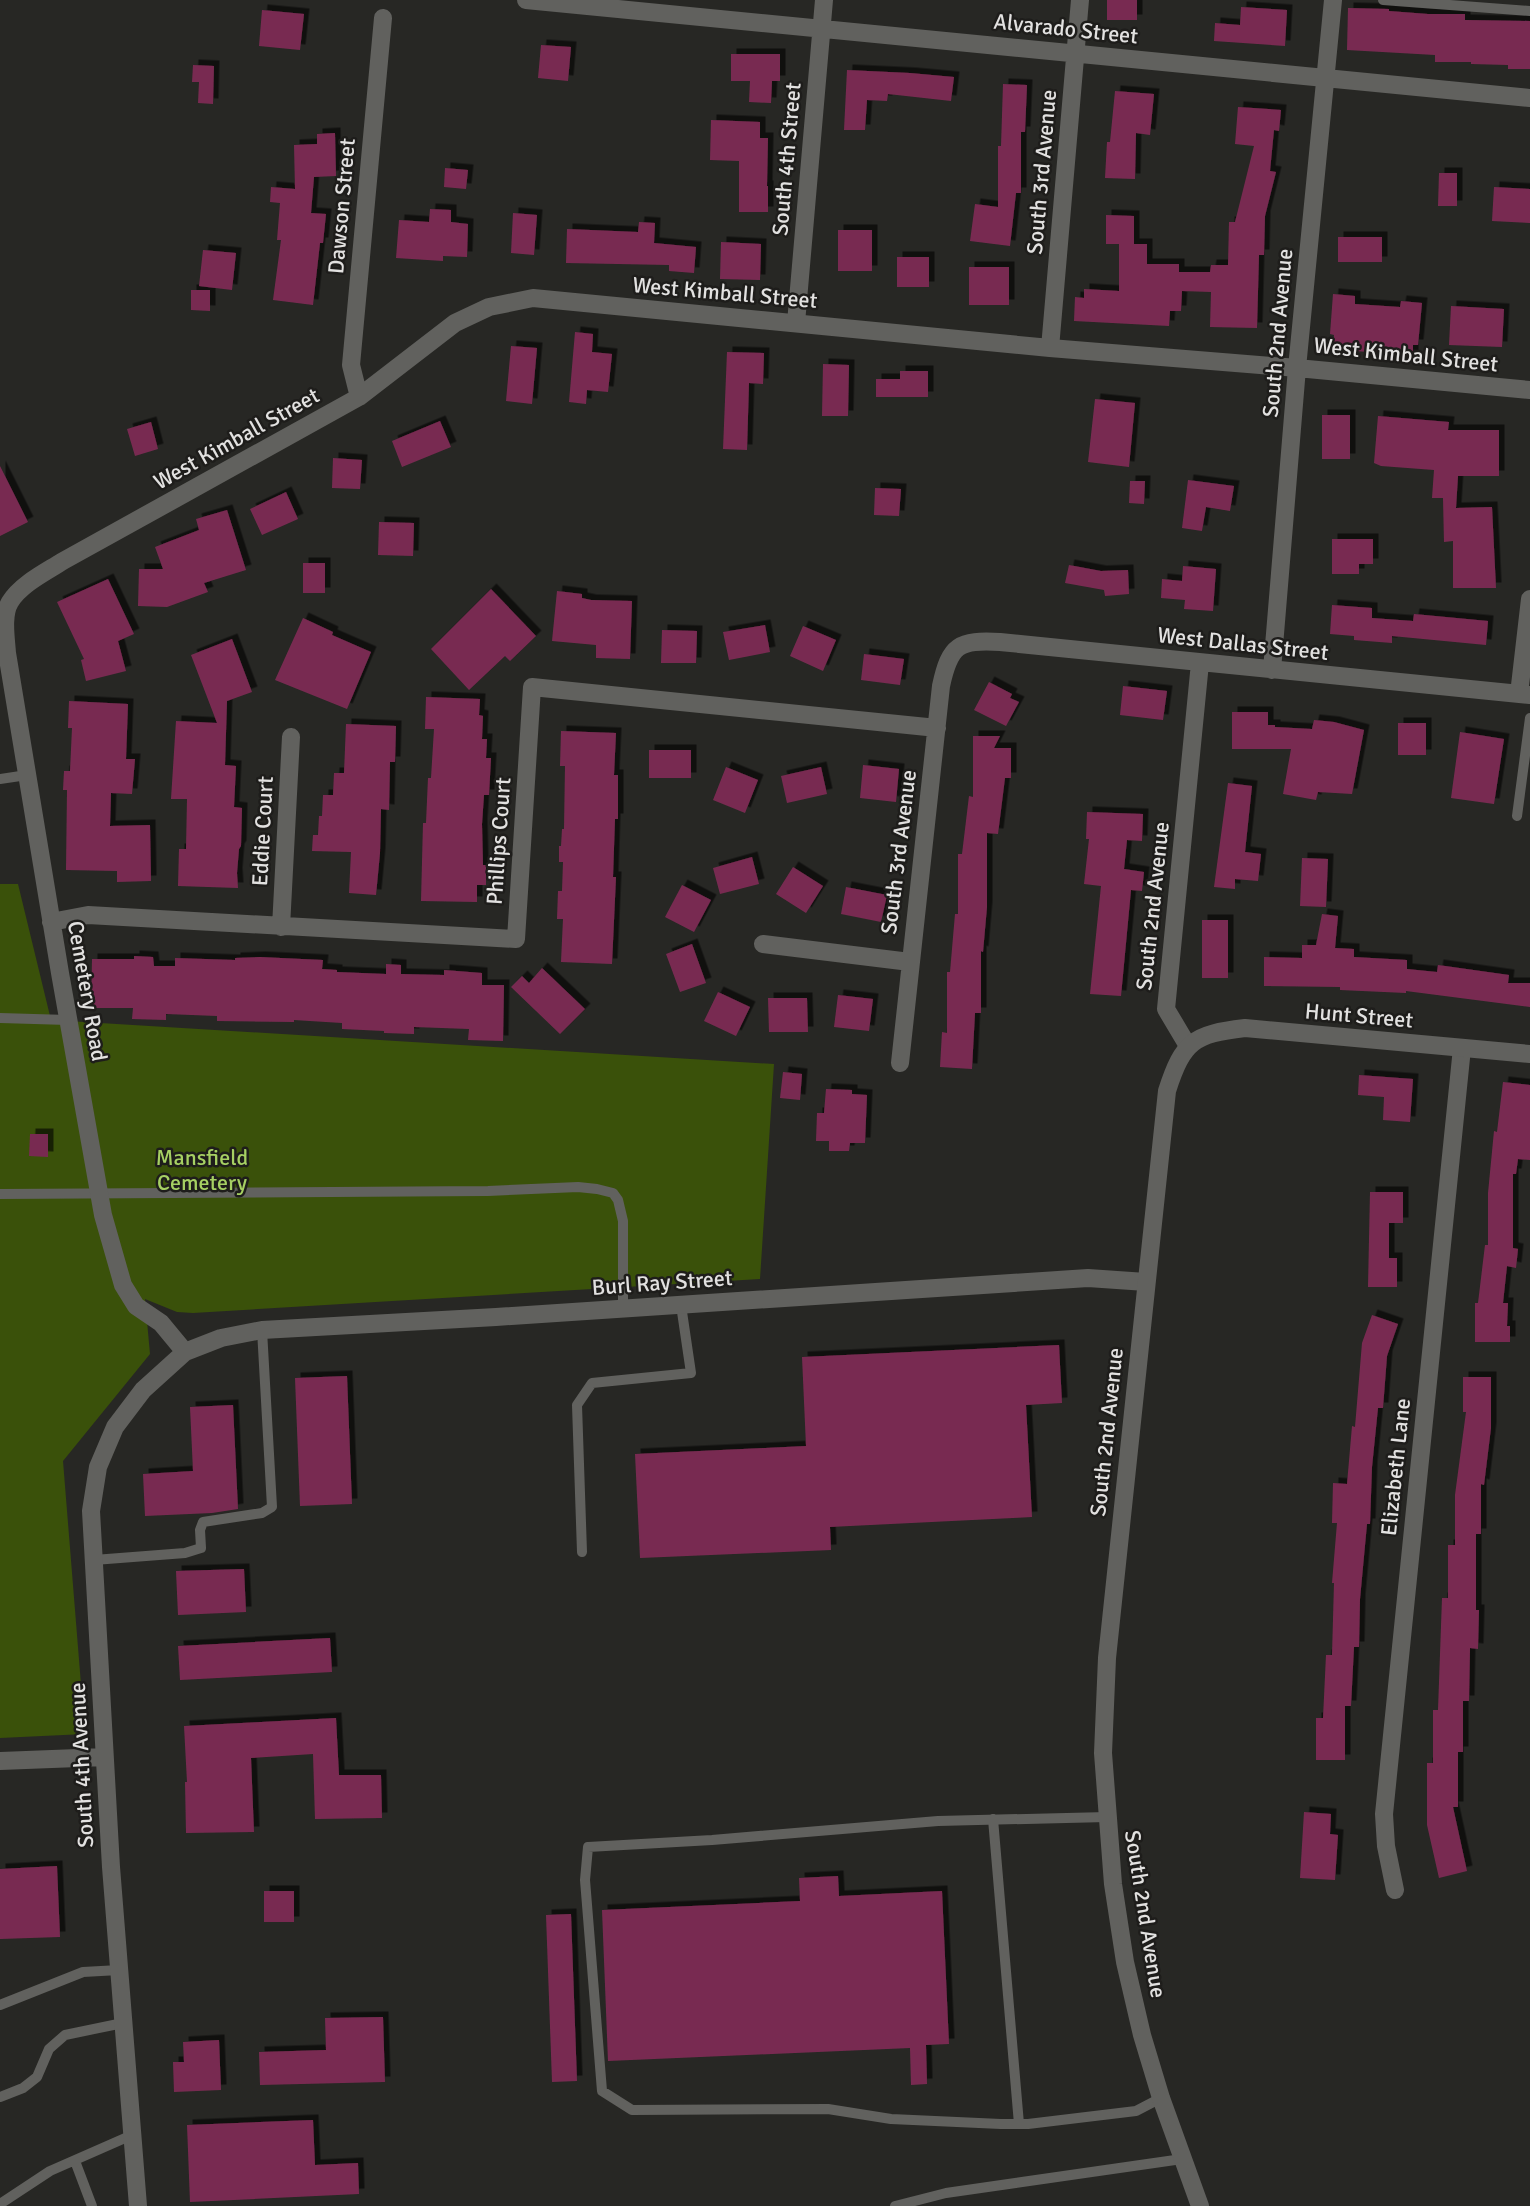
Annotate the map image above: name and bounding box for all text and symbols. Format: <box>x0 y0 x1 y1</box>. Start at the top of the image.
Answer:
street label: Alvarado Street <box>992 7 1140 50</box>
street label: South 4th Street <box>766 81 807 237</box>
street label: South 3rd Avenue <box>1021 89 1062 256</box>
street label: Dawson Street <box>322 137 361 275</box>
street label: South 2nd Avenue <box>1257 247 1298 419</box>
street label: West Kimball Street <box>632 271 819 314</box>
street label: West Kimball Street <box>1312 331 1500 378</box>
street label: West Kimball Street <box>149 382 324 495</box>
street label: West Dallas Street <box>1156 621 1330 666</box>
street label: South 3rd Avenue <box>875 768 922 936</box>
street label: Eddie Court <box>246 775 279 887</box>
street label: Phillips Court <box>481 776 516 906</box>
street label: South 2nd Avenue <box>1130 820 1175 992</box>
street label: Cemetery Road <box>62 919 113 1063</box>
street label: Hunt Street <box>1304 997 1415 1034</box>
park label: Mansfield Cemetery <box>156 1144 248 1196</box>
street label: Burl Ray Street <box>591 1264 734 1301</box>
street label: South 2nd Avenue <box>1084 1346 1129 1518</box>
street label: Elizabeth Lane <box>1375 1397 1416 1537</box>
street label: South 4th Avenue <box>64 1682 99 1848</box>
street label: South 2nd Avenue <box>1119 1828 1172 2000</box>

